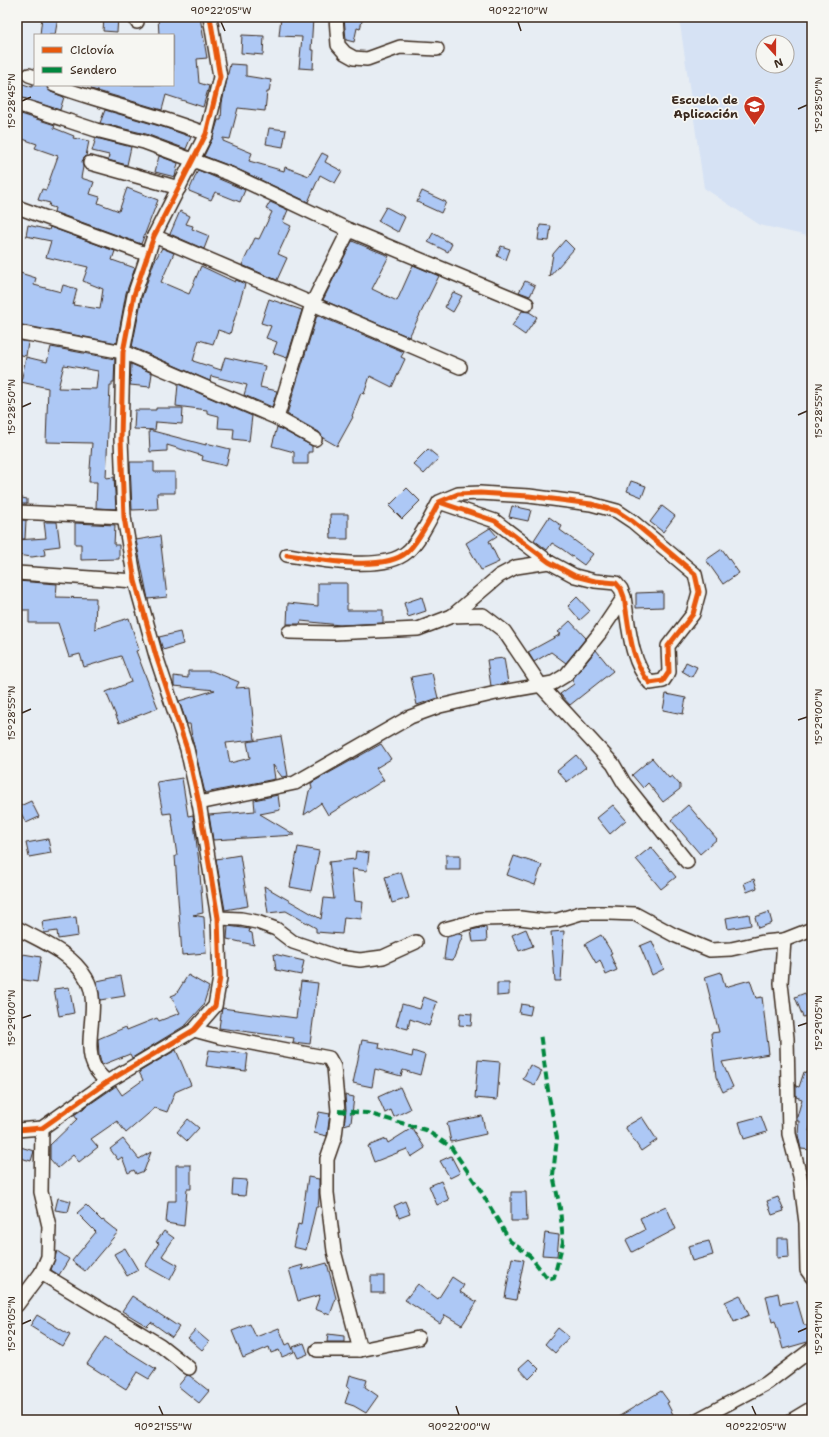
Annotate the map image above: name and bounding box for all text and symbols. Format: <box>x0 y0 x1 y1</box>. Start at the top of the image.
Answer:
text: 90°22'05"W <box>190 4 252 17</box>
text: 90°22'10"W <box>488 4 548 17</box>
legend <box>34 34 174 86</box>
north arrow <box>755 34 795 74</box>
text: Ciclovía <box>70 42 114 58</box>
text: N <box>771 54 785 72</box>
text: Sendero <box>70 62 117 78</box>
text: 15°28'45"N <box>5 73 18 129</box>
text: 15°28'50"N <box>812 77 825 133</box>
place label: Escuela de Aplicación <box>671 92 738 122</box>
school or university icon: Escuela de Aplicación <box>741 94 767 127</box>
text: 15°28'50"N <box>5 379 18 435</box>
text: 15°28'55"N <box>812 384 825 438</box>
text: 15°28'55"N <box>5 686 18 740</box>
text: 15°29'00"N <box>812 689 825 745</box>
text: 15°29'00"N <box>5 990 18 1046</box>
text: 15°29'05"N <box>812 995 825 1051</box>
text: 15°29'05"N <box>5 1296 18 1352</box>
text: 15°29'10"N <box>812 1301 825 1355</box>
text: 90°21'55"W <box>134 1420 192 1433</box>
text: 90°22'00"W <box>428 1420 491 1433</box>
text: 90°22'05"W <box>725 1420 787 1433</box>

